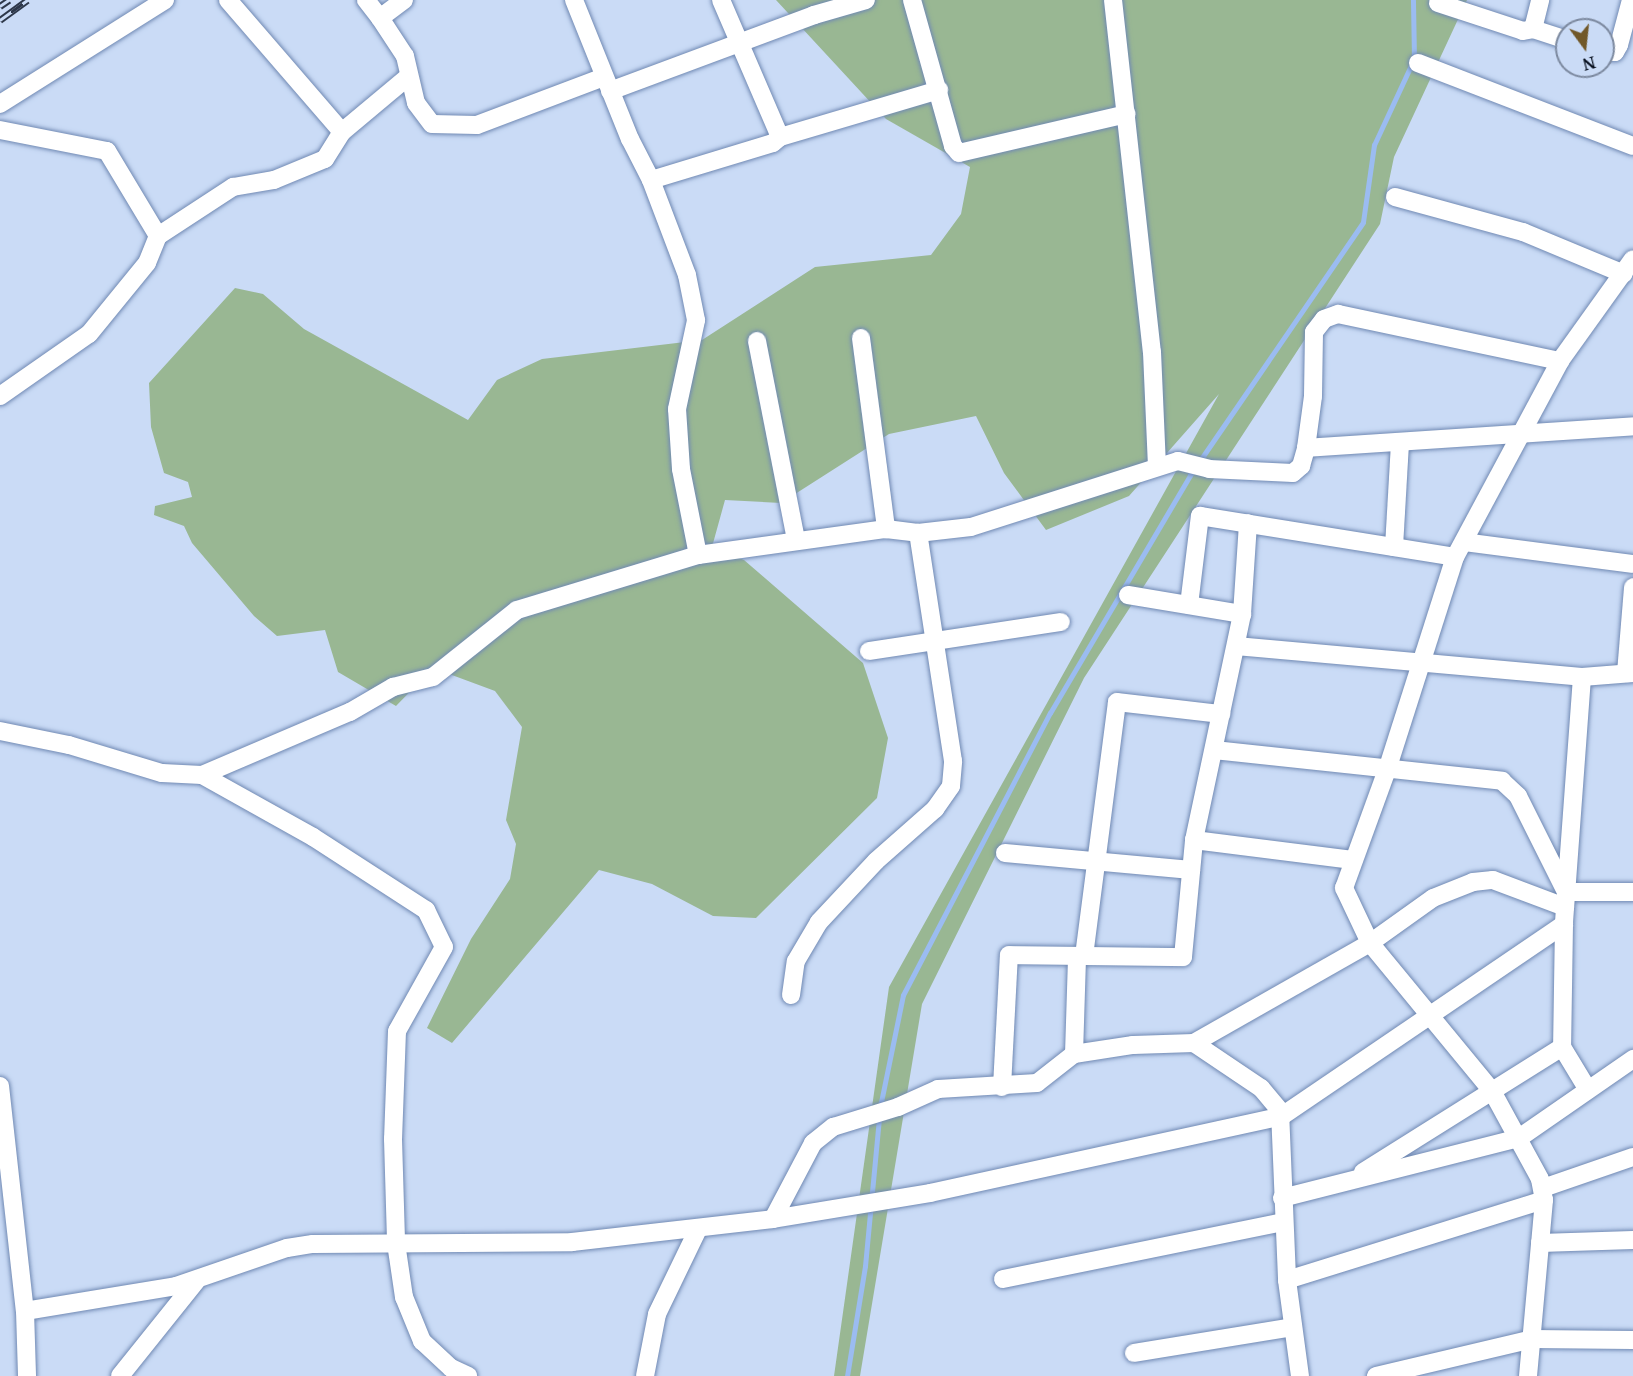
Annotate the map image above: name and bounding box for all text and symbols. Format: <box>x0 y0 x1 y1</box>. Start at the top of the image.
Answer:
north arrow <box>1555 18 1615 78</box>
text: N <box>1580 51 1598 76</box>

